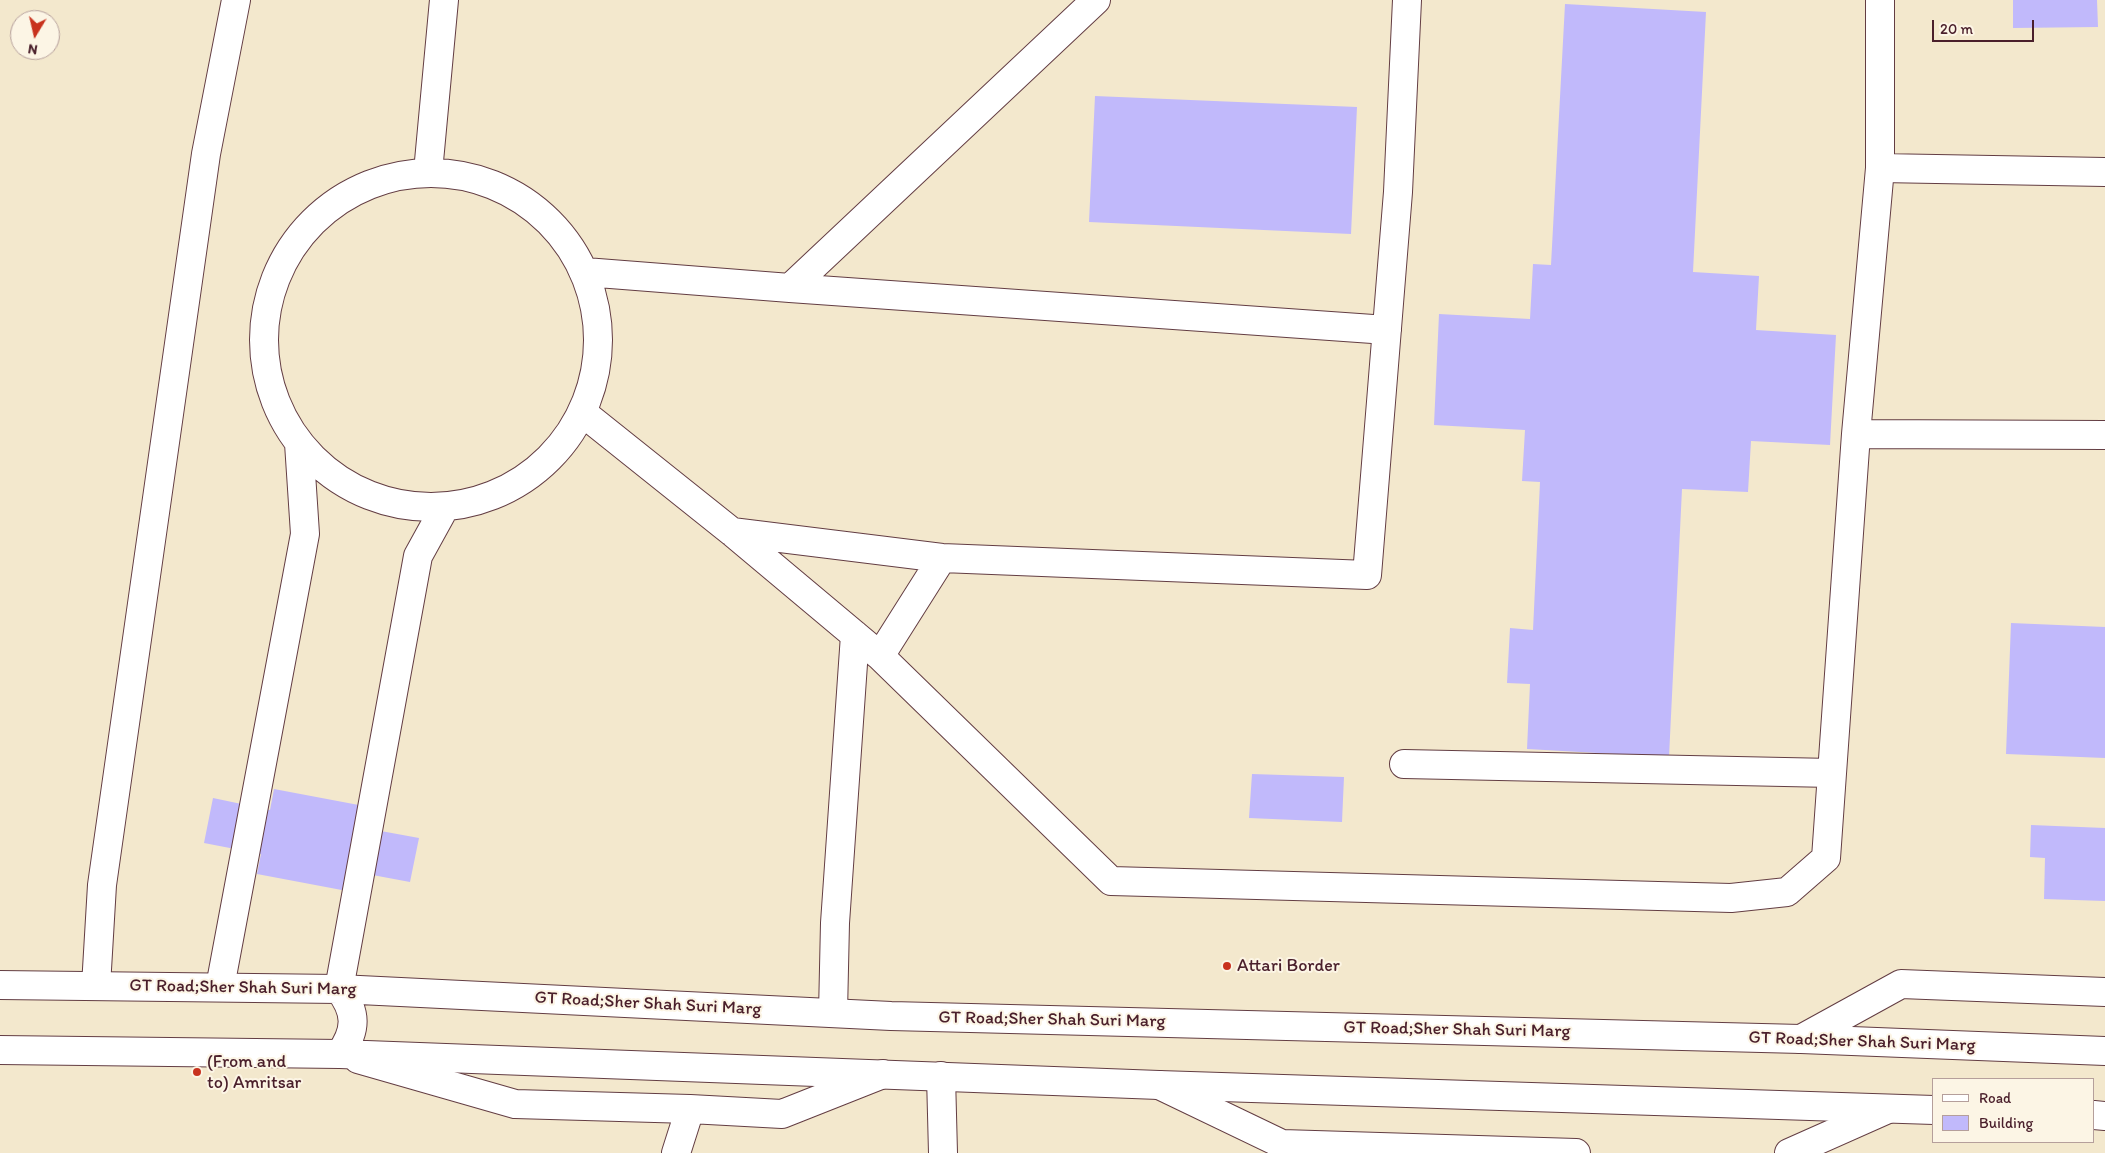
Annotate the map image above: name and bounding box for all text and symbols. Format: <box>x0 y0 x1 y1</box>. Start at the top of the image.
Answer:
north arrow <box>10 10 60 60</box>
scale bar <box>1935 10 2038 42</box>
text: 20 m <box>1940 20 1973 38</box>
text: N <box>27 40 39 58</box>
place label: Attari Border <box>1237 955 1340 977</box>
marker: Attari Border <box>1221 960 1233 972</box>
street label: GT Road;Sher Shah Suri Marg <box>129 975 357 1001</box>
street label: GT Road;Sher Shah Suri Marg <box>534 987 762 1021</box>
street label: GT Road;Sher Shah Suri Marg <box>938 1007 1166 1033</box>
street label: GT Road;Sher Shah Suri Marg <box>1343 1017 1571 1043</box>
street label: GT Road;Sher Shah Suri Marg <box>1748 1027 1976 1057</box>
place label: (From and to) Amritsar <box>207 1051 301 1094</box>
marker: (From and to) Amritsar <box>191 1066 203 1078</box>
legend <box>1932 1078 2095 1143</box>
text: Road <box>1979 1089 2011 1107</box>
text: Building <box>1979 1114 2033 1132</box>

